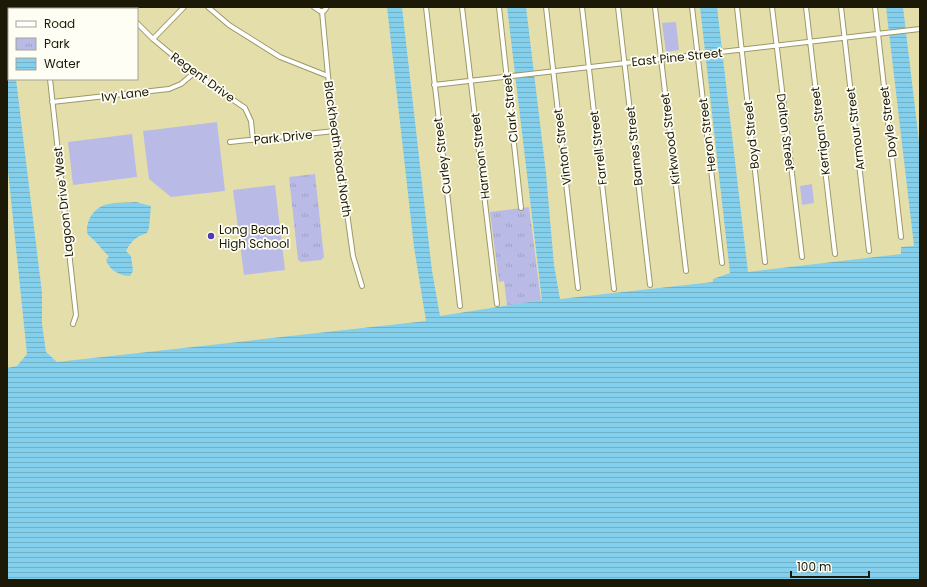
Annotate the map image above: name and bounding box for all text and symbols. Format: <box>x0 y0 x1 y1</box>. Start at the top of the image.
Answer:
legend <box>8 8 138 80</box>
text: Road <box>44 15 75 32</box>
text: Park <box>44 35 71 52</box>
street label: East Pine Street <box>631 44 723 70</box>
street label: Regent Drive <box>167 48 239 106</box>
text: Water <box>44 55 81 72</box>
street label: Clark Street <box>498 73 522 143</box>
street label: Blackheath Road North <box>320 80 356 218</box>
street label: Ivy Lane <box>100 83 150 105</box>
street label: Doyle Street <box>875 85 901 159</box>
street label: Kerrigan Street <box>806 86 834 176</box>
street label: Armour Street <box>841 87 869 171</box>
street label: Kirkwood Street <box>656 92 684 186</box>
street label: Dalton Street <box>773 92 799 172</box>
street label: Heron Street <box>694 97 720 173</box>
street label: Boyd Street <box>739 100 763 170</box>
street label: Barnes Street <box>621 105 647 187</box>
street label: Vinton Street <box>549 108 575 186</box>
street label: Farrell Street <box>585 110 611 186</box>
street label: Harmon Street <box>466 112 494 200</box>
street label: Curley Street <box>429 117 455 195</box>
street label: Park Drive <box>253 125 313 149</box>
street label: Lagoon Drive West <box>49 146 77 258</box>
place label: Long Beach High School <box>219 221 290 252</box>
marker: Long Beach High School <box>206 231 216 241</box>
scale bar <box>791 553 869 579</box>
text: 100 m <box>797 558 831 575</box>

